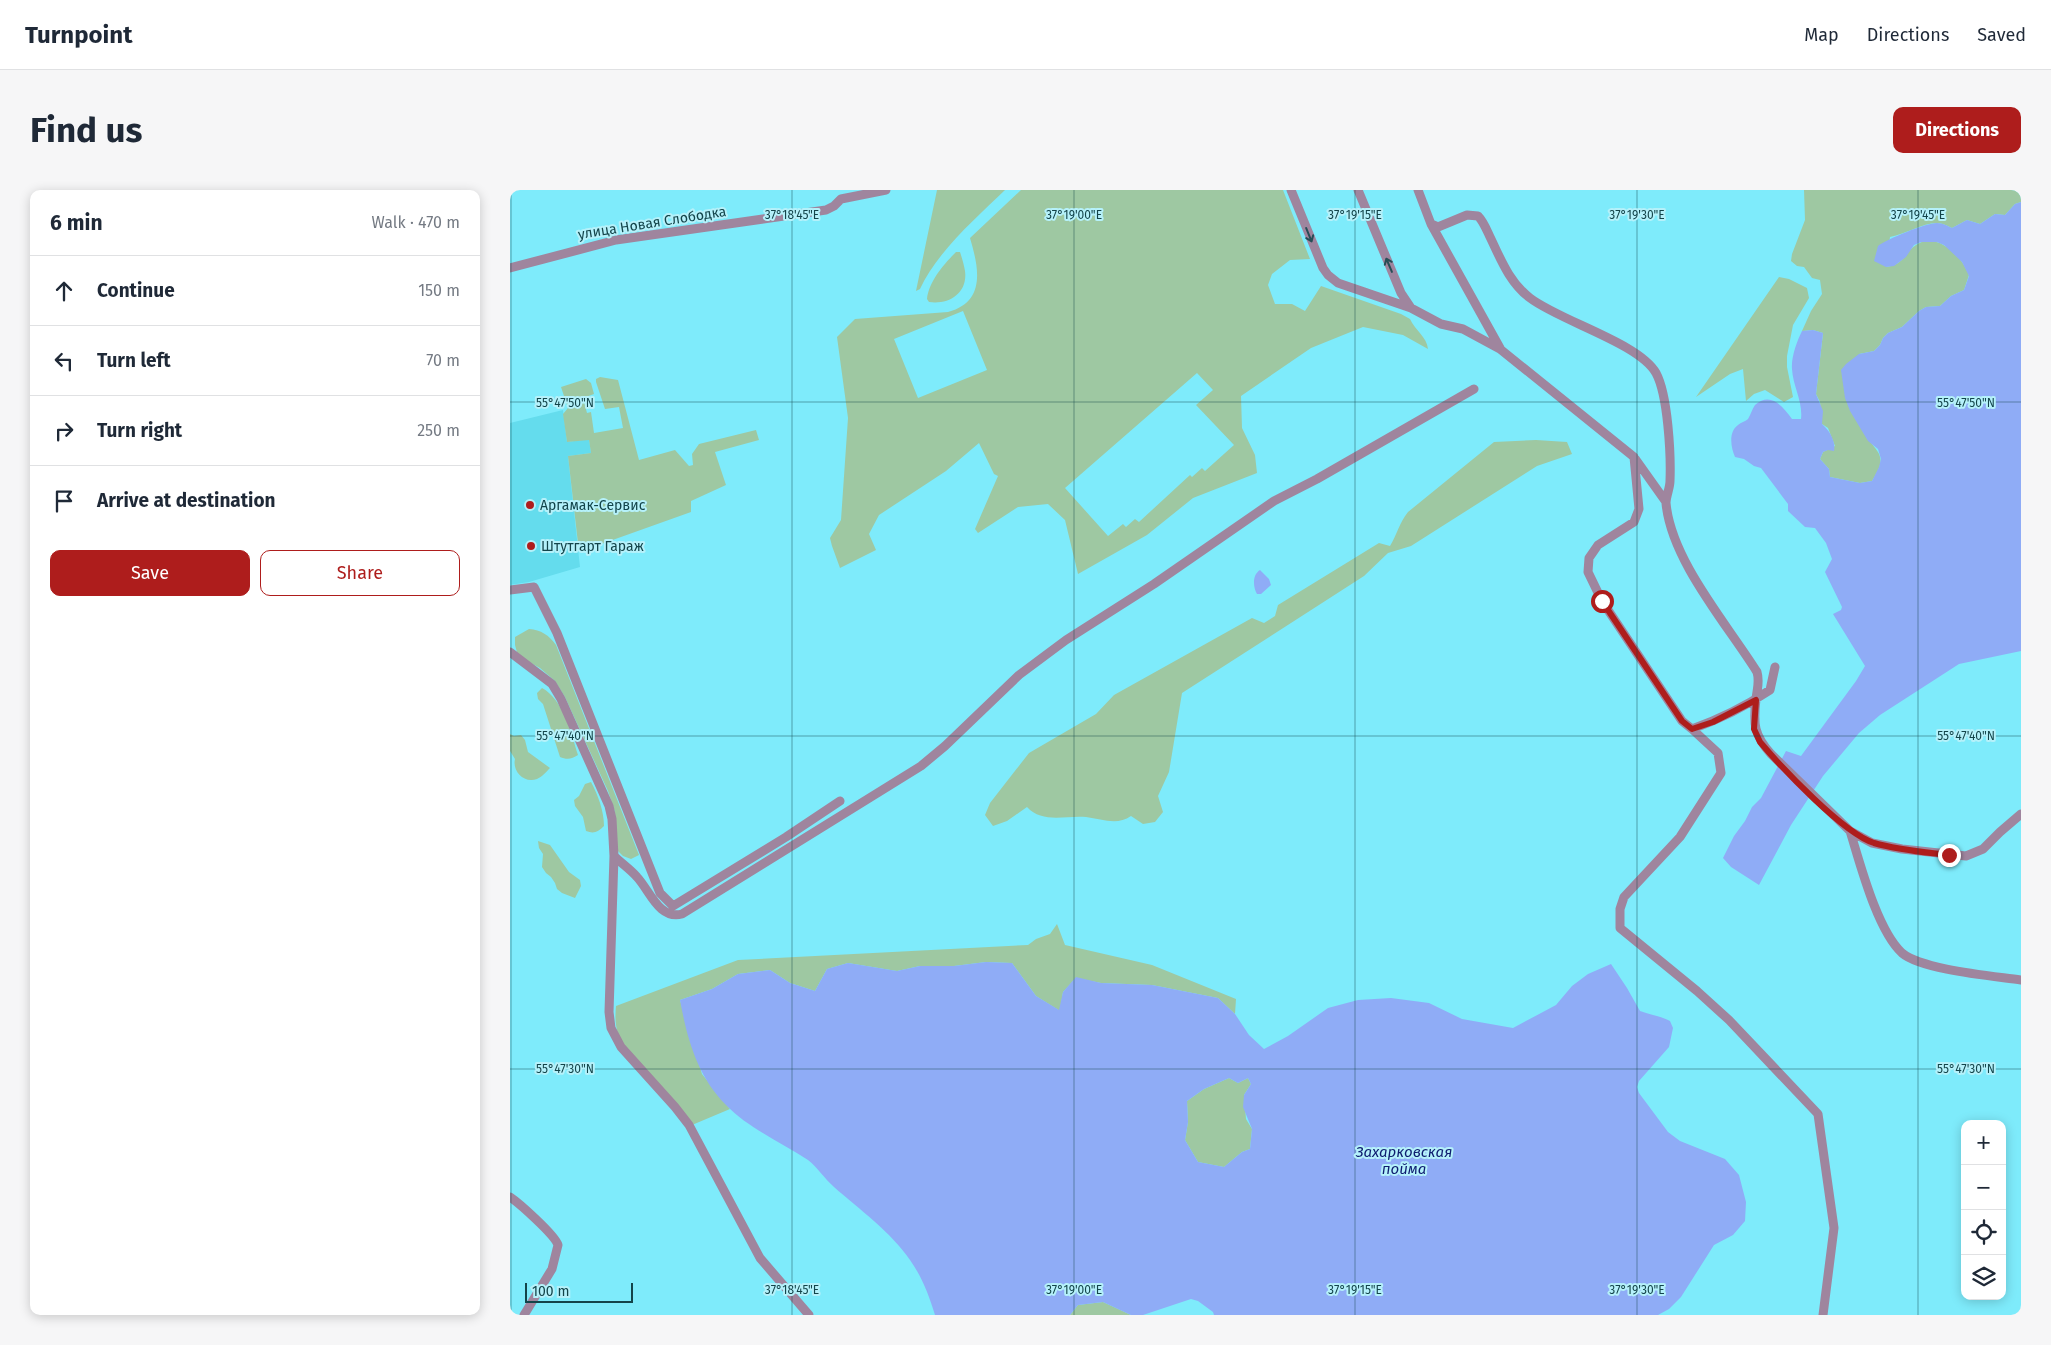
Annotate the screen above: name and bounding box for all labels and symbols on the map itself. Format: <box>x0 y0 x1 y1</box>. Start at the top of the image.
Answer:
street label: улица Новая Слободка <box>577 203 727 243</box>
text: 37°18'45"E <box>765 208 819 222</box>
text: 37°19'00"E <box>1046 208 1102 222</box>
text: 37°19'15"E <box>1328 208 1382 222</box>
text: 37°19'30"E <box>1609 208 1665 222</box>
text: 37°19'45"E <box>1891 208 1945 222</box>
one-way arrow <box>1305 227 1315 242</box>
one-way arrow <box>1384 258 1394 273</box>
text: 55°47'50"N <box>536 396 594 410</box>
text: 55°47'50"N <box>1937 396 1995 410</box>
place label: Аргамак-Сервис <box>540 497 646 514</box>
marker: Аргамак-Сервис <box>524 499 536 511</box>
place label: Штутгарт Гараж <box>541 538 644 555</box>
marker: Штутгарт Гараж <box>525 540 537 552</box>
route start <box>1591 590 1614 613</box>
text: 55°47'40"N <box>536 729 594 743</box>
text: 55°47'40"N <box>1937 729 1995 743</box>
route end <box>1938 844 1961 867</box>
text: 55°47'30"N <box>536 1062 594 1076</box>
text: 55°47'30"N <box>1937 1062 1995 1076</box>
water label: Захарковская пойма <box>1355 1143 1452 1178</box>
scale bar <box>525 1280 632 1303</box>
text: 37°18'45"E <box>765 1283 819 1297</box>
text: 37°19'00"E <box>1046 1283 1102 1297</box>
text: 37°19'15"E <box>1328 1283 1382 1297</box>
text: 37°19'30"E <box>1609 1283 1665 1297</box>

